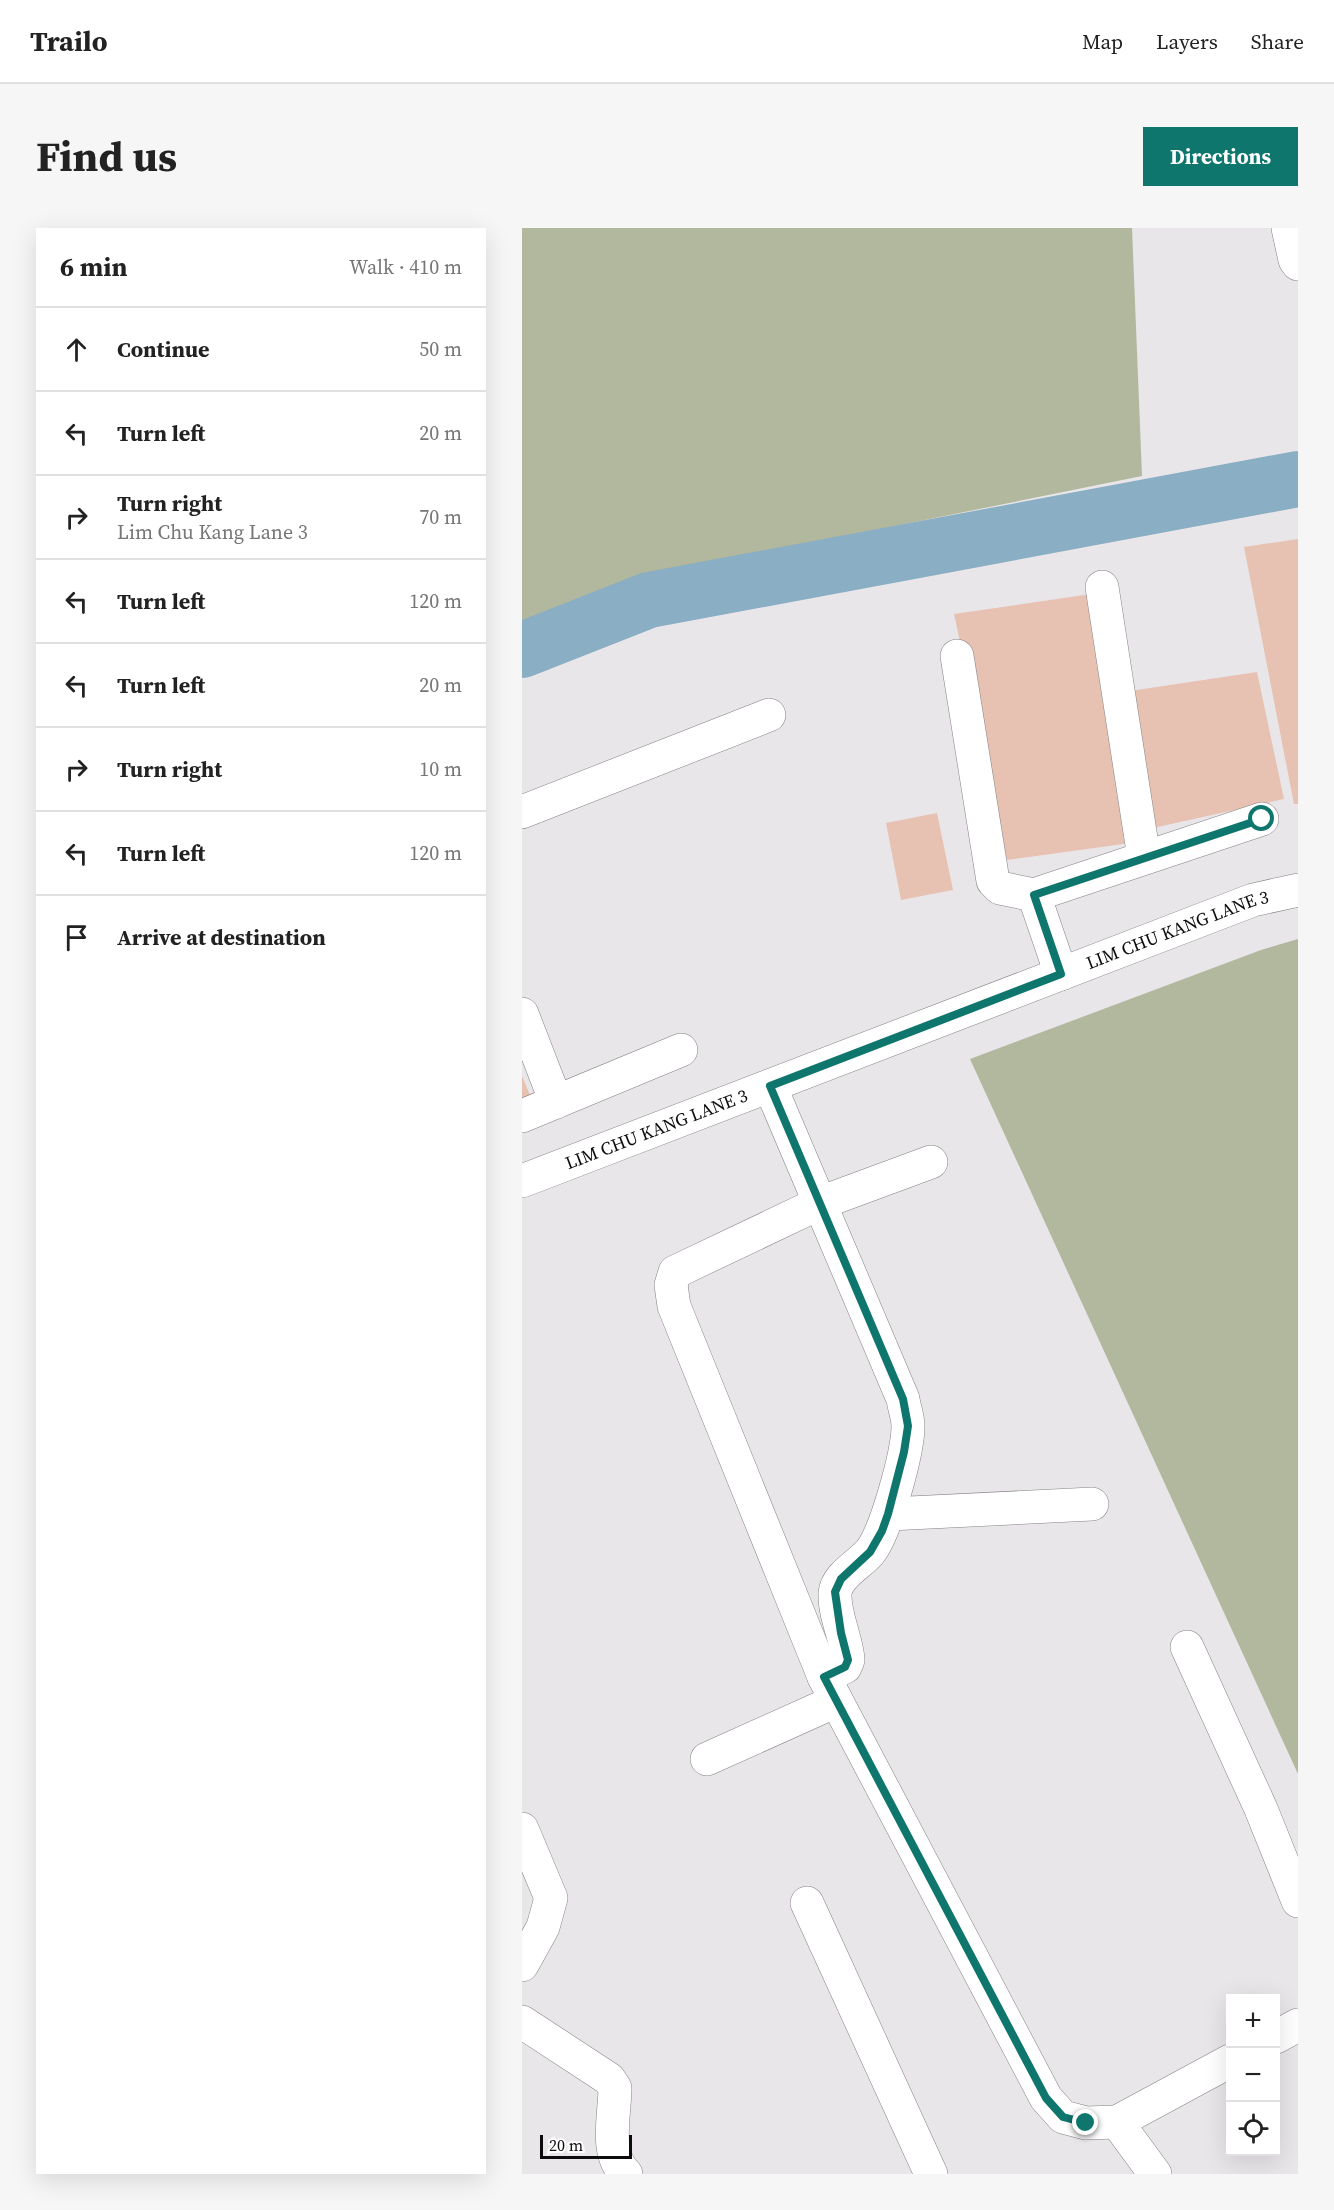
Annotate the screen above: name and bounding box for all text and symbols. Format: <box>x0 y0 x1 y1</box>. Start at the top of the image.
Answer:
text: Trailo <box>30 22 108 60</box>
text: Map <box>1082 27 1123 56</box>
text: Layers <box>1156 27 1218 56</box>
text: Share <box>1251 27 1304 56</box>
text: Find us <box>36 127 177 185</box>
button: Directions <box>1143 127 1298 186</box>
text: 6 min <box>60 249 127 285</box>
text: Walk · 410 m <box>349 253 462 281</box>
icon: ahead <box>60 333 93 366</box>
text: Continue <box>117 334 210 364</box>
text: 50 m <box>419 335 462 363</box>
icon: left <box>60 417 93 450</box>
text: Turn left <box>117 418 205 448</box>
text: 20 m <box>419 419 462 447</box>
text: Turn right <box>117 488 222 518</box>
icon: right <box>60 501 93 534</box>
text: 70 m <box>419 503 462 531</box>
text: Lim Chu Kang Lane 3 <box>117 518 308 546</box>
icon: left <box>60 585 93 618</box>
text: Turn left <box>117 586 205 616</box>
text: 120 m <box>409 587 462 615</box>
icon: left <box>60 669 93 702</box>
text: Turn left <box>117 670 205 700</box>
text: 20 m <box>419 671 462 699</box>
icon: right <box>60 753 93 786</box>
text: Turn right <box>117 754 222 784</box>
text: 10 m <box>419 755 462 783</box>
route start <box>1248 805 1274 831</box>
icon: left <box>60 837 93 870</box>
text: Turn left <box>117 838 205 868</box>
text: 120 m <box>409 839 462 867</box>
street label: LIM CHU KANG LANE 3 <box>1082 884 1271 975</box>
icon: arrive <box>60 921 93 954</box>
text: Arrive at destination <box>117 922 326 952</box>
street label: LIM CHU KANG LANE 3 <box>562 1083 751 1175</box>
map controls <box>1226 1994 1280 2156</box>
button: + <box>1226 1994 1280 2048</box>
button: − <box>1226 2048 1280 2102</box>
button: locate <box>1226 2102 1280 2156</box>
route end <box>1072 2109 1098 2135</box>
scale bar <box>540 2132 632 2160</box>
text: 20 m <box>549 2134 583 2156</box>

